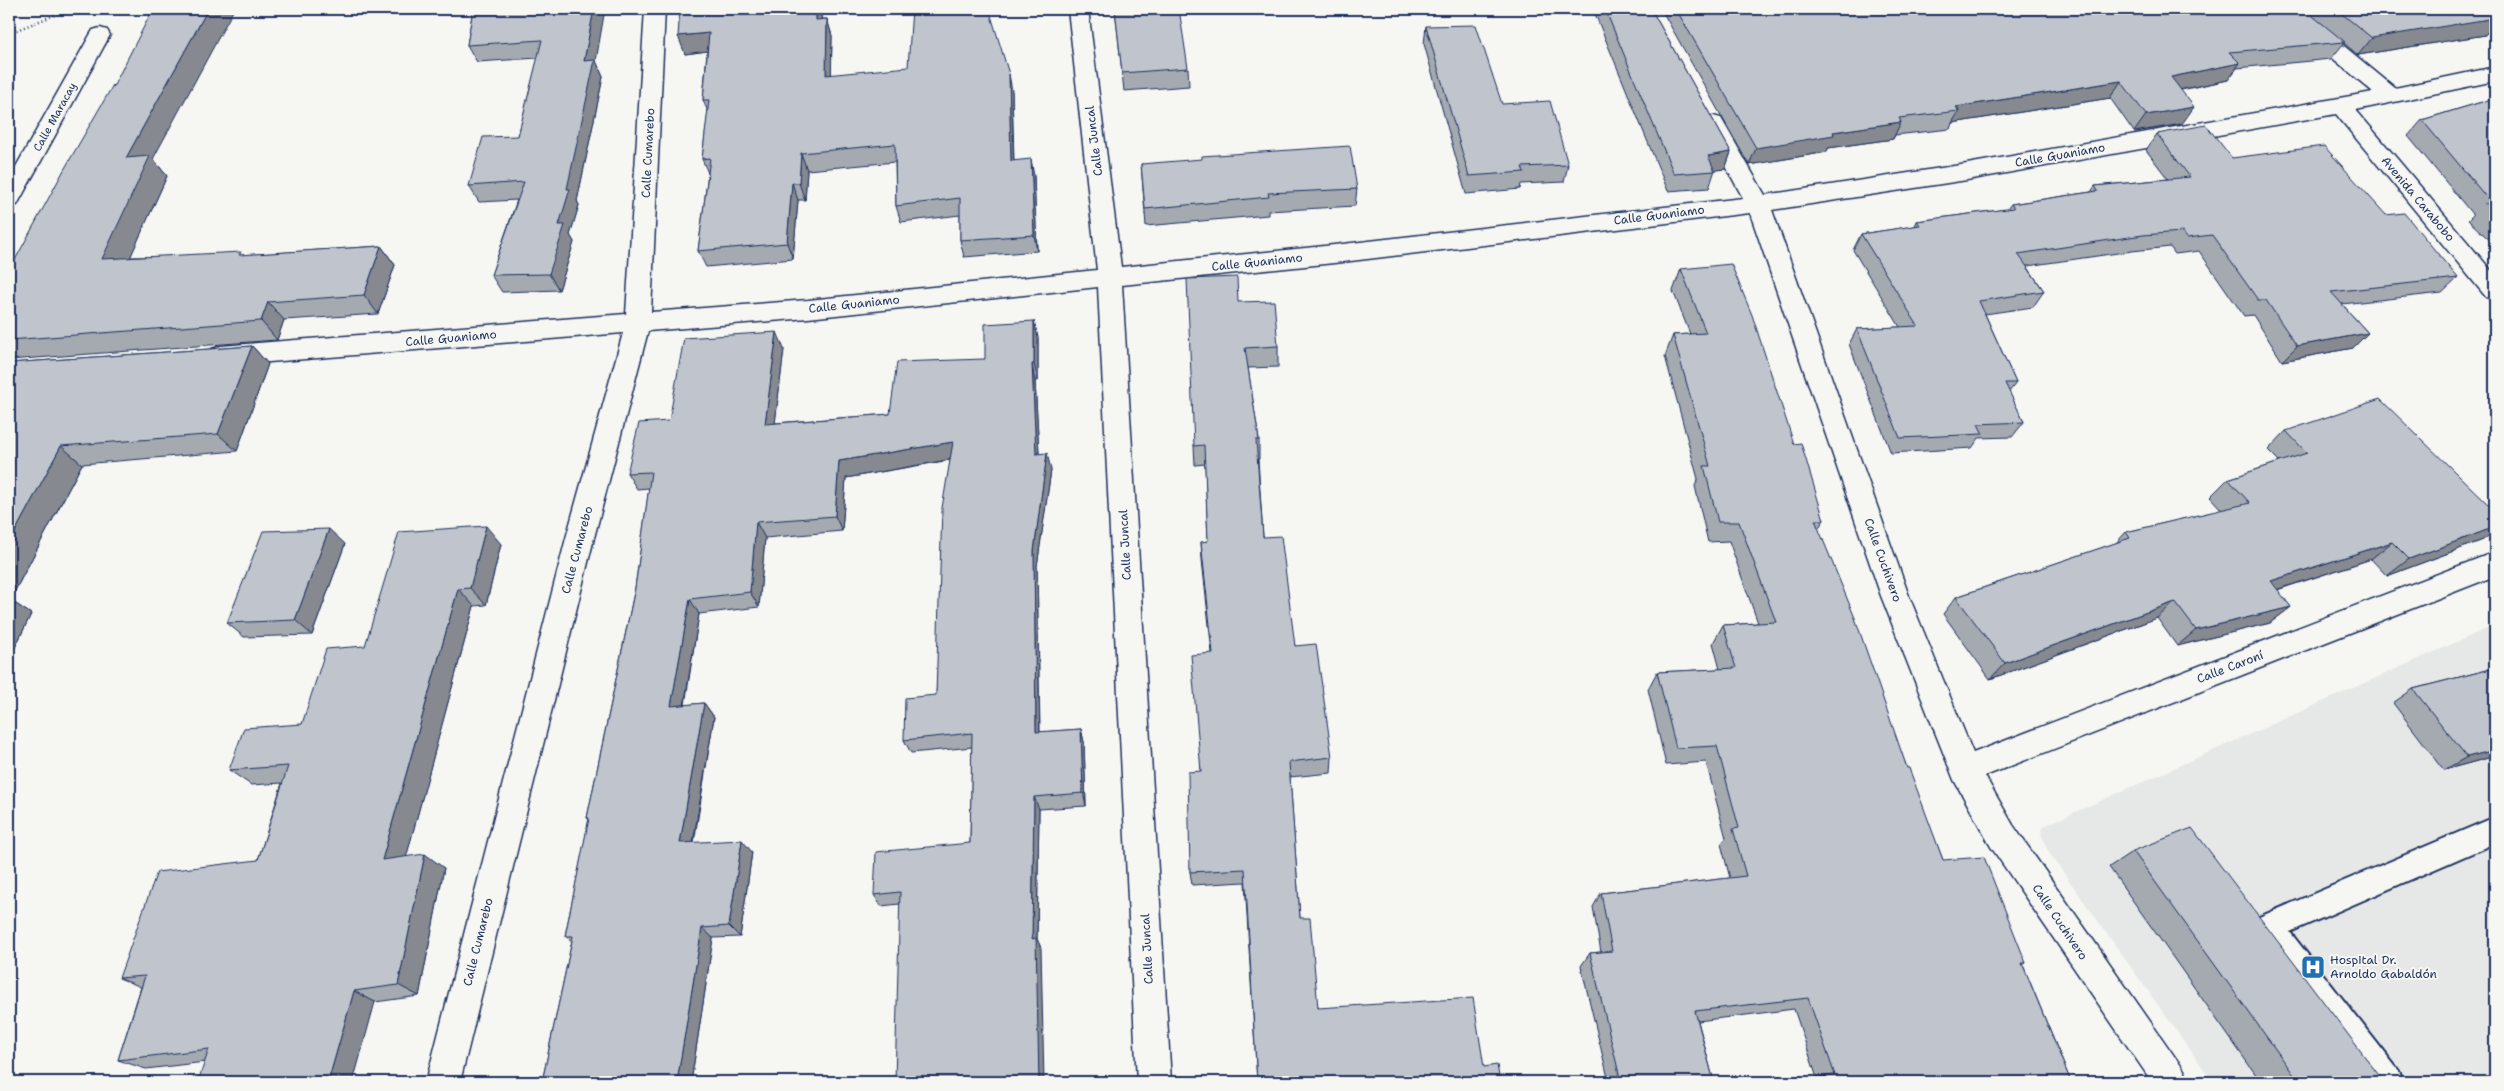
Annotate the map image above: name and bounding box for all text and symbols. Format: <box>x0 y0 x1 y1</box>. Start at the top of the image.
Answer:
street label: Calle Maracay <box>30 80 80 154</box>
street label: Calle Juncal <box>1082 105 1106 177</box>
street label: Calle Cumarebo <box>638 108 658 198</box>
street label: Calle Guaniamo <box>2014 139 2106 171</box>
street label: Avenida Carabobo <box>2378 153 2458 245</box>
street label: Calle Guaniamo <box>1613 201 1705 229</box>
street label: Calle Guaniamo <box>1211 249 1303 275</box>
street label: Calle Guaniamo <box>808 291 900 317</box>
street label: Calle Guaniamo <box>405 326 497 350</box>
street label: Calle Cumarebo <box>558 504 596 596</box>
street label: Calle Juncal <box>1115 509 1135 581</box>
street label: Calle Cuchivero <box>1860 516 1906 604</box>
street label: Calle Caroní <box>2194 647 2266 687</box>
street label: Calle Cuchivero <box>2029 881 2091 963</box>
street label: Calle Cumarebo <box>459 896 497 988</box>
street label: Calle Juncal <box>1137 913 1157 985</box>
place label: Hospital Dr. Arnoldo Gabaldón <box>2330 952 2437 982</box>
hospital icon: Hospital Dr. Arnoldo Gabaldón <box>2300 954 2326 980</box>

